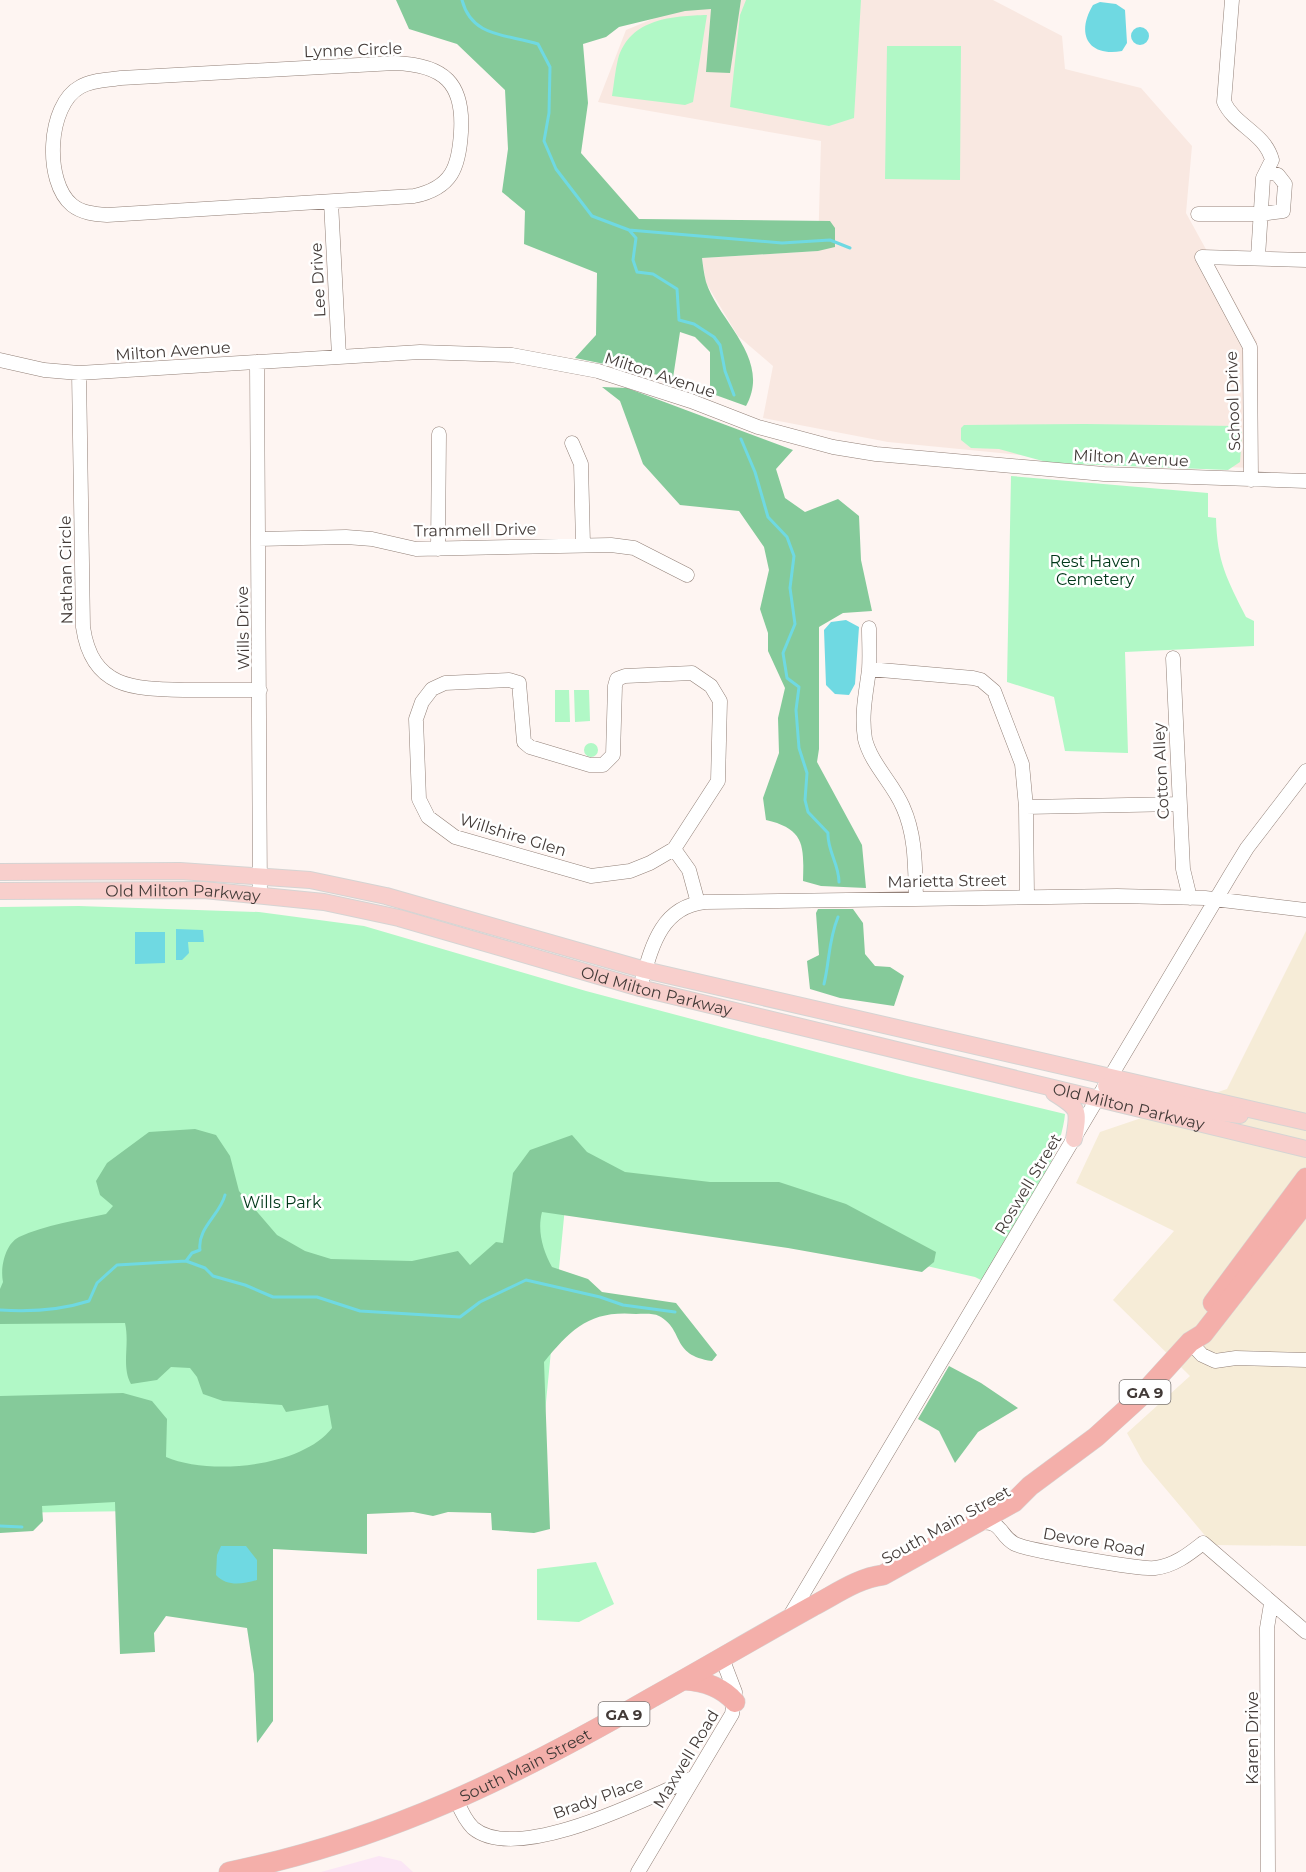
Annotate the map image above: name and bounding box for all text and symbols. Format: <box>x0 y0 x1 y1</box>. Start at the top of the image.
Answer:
street label: Lynne Circle <box>304 39 402 61</box>
street label: Lee Drive <box>307 242 329 318</box>
street label: Milton Avenue <box>115 337 231 365</box>
street label: Milton Avenue <box>602 348 718 402</box>
street label: School Drive <box>1222 351 1244 451</box>
street label: Milton Avenue <box>1073 445 1189 471</box>
street label: Nathan Circle <box>56 515 76 625</box>
street label: Trammell Drive <box>414 519 536 541</box>
park label: Rest Haven Cemetery <box>1050 552 1140 589</box>
street label: Wills Drive <box>233 586 253 670</box>
street label: Cotton Alley <box>1149 722 1173 820</box>
street label: Willshire Glen <box>457 810 569 860</box>
street label: Marietta Street <box>887 870 1007 892</box>
street label: Old Milton Parkway <box>105 880 262 905</box>
street label: Old Milton Parkway <box>579 962 734 1020</box>
street label: Old Milton Parkway <box>1051 1079 1207 1134</box>
street label: Roswell Street <box>991 1130 1066 1238</box>
park label: Wills Park <box>243 1193 322 1212</box>
road number: GA 9 <box>1120 1380 1170 1404</box>
street label: South Main Street <box>878 1481 1014 1568</box>
street label: Devore Road <box>1042 1524 1146 1560</box>
street label: Karen Drive <box>1243 1691 1262 1785</box>
road number: GA 9 <box>598 1702 650 1726</box>
street label: Maxwell Road <box>649 1707 723 1811</box>
street label: South Main Street <box>456 1724 595 1806</box>
street label: Brady Place <box>550 1773 646 1823</box>

